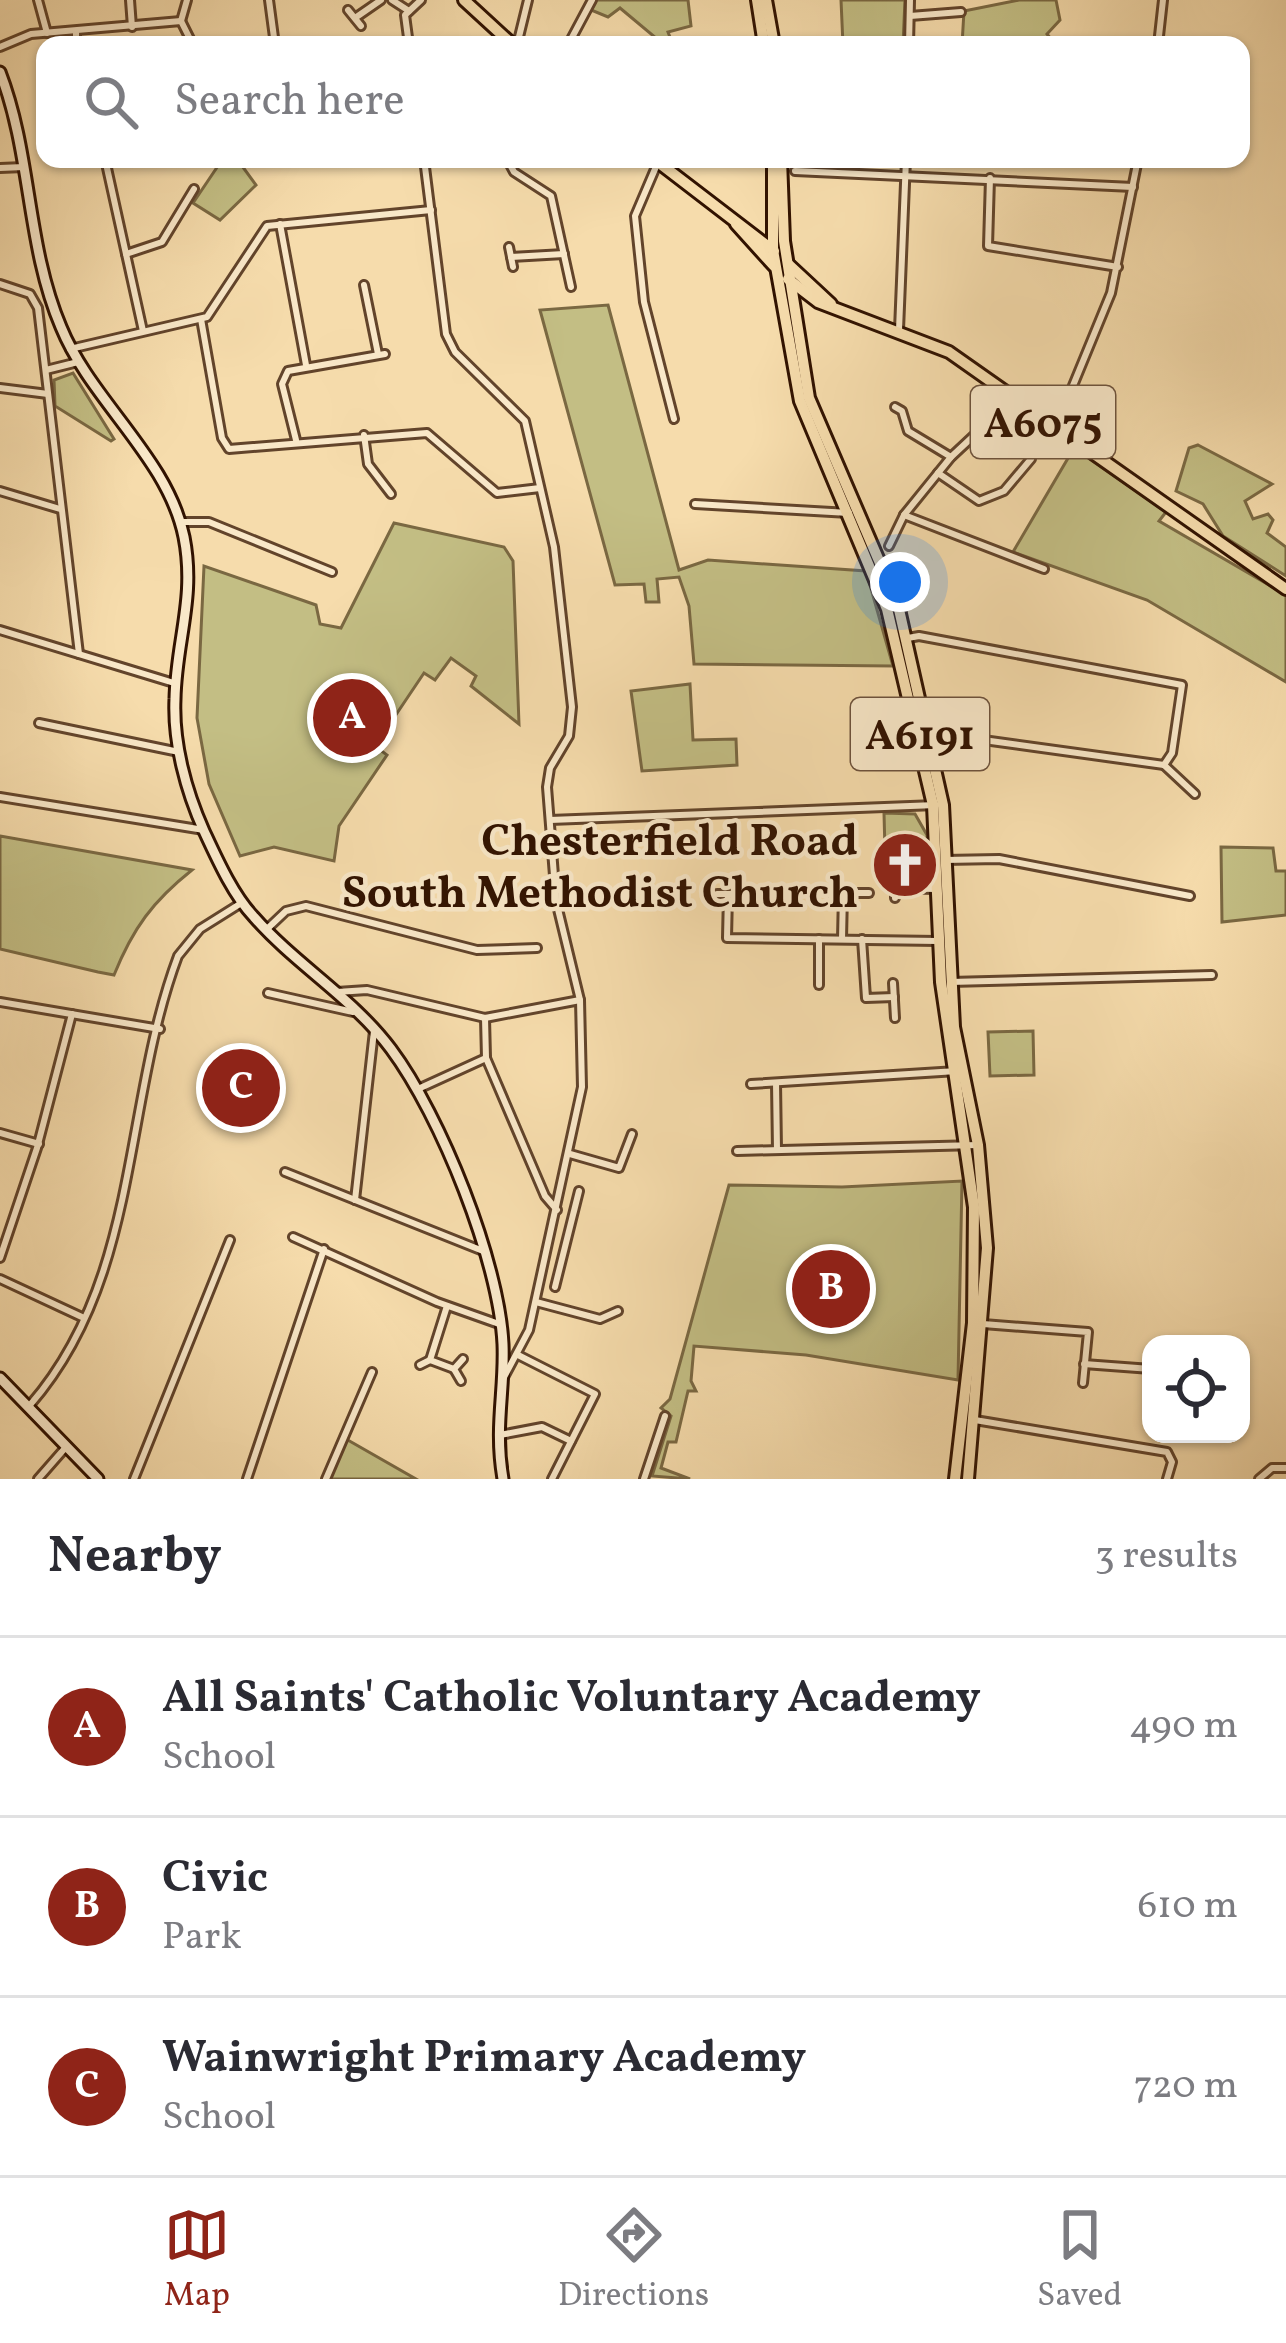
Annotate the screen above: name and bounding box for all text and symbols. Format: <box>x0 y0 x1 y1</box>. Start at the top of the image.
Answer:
search box <box>36 36 1250 168</box>
icon: search <box>78 69 144 135</box>
text: Search here <box>174 71 405 134</box>
road number: A6075 <box>971 386 1115 458</box>
your location <box>870 552 930 612</box>
pin: A <box>313 673 391 763</box>
road number: A6191 <box>851 698 989 770</box>
place label: Chesterfield Road South Methodist Church <box>342 812 858 927</box>
church icon: Chesterfield Road South Methodist Church <box>870 830 940 900</box>
pin: C <box>202 1043 280 1133</box>
pin: B <box>792 1244 870 1334</box>
map controls <box>1142 1335 1250 1443</box>
button: locate <box>1142 1335 1250 1443</box>
text: Nearby <box>48 1522 222 1593</box>
text: 3 results <box>1095 1530 1238 1584</box>
text: All Saints' Catholic Voluntary Academy <box>162 1668 981 1731</box>
text: A <box>73 1700 101 1754</box>
text: 490 m <box>1129 1700 1238 1754</box>
text: School <box>162 1731 276 1785</box>
text: Civic <box>162 1848 268 1911</box>
text: B <box>74 1880 100 1934</box>
text: 610 m <box>1137 1880 1238 1934</box>
text: Park <box>162 1911 242 1965</box>
text: Wainwright Primary Academy <box>162 2028 806 2091</box>
text: C <box>74 2060 100 2114</box>
text: 720 m <box>1134 2060 1238 2114</box>
text: School <box>162 2091 276 2145</box>
tab: Map <box>164 2202 230 2320</box>
tab: Directions <box>558 2202 709 2320</box>
tab: Saved <box>1037 2202 1122 2320</box>

